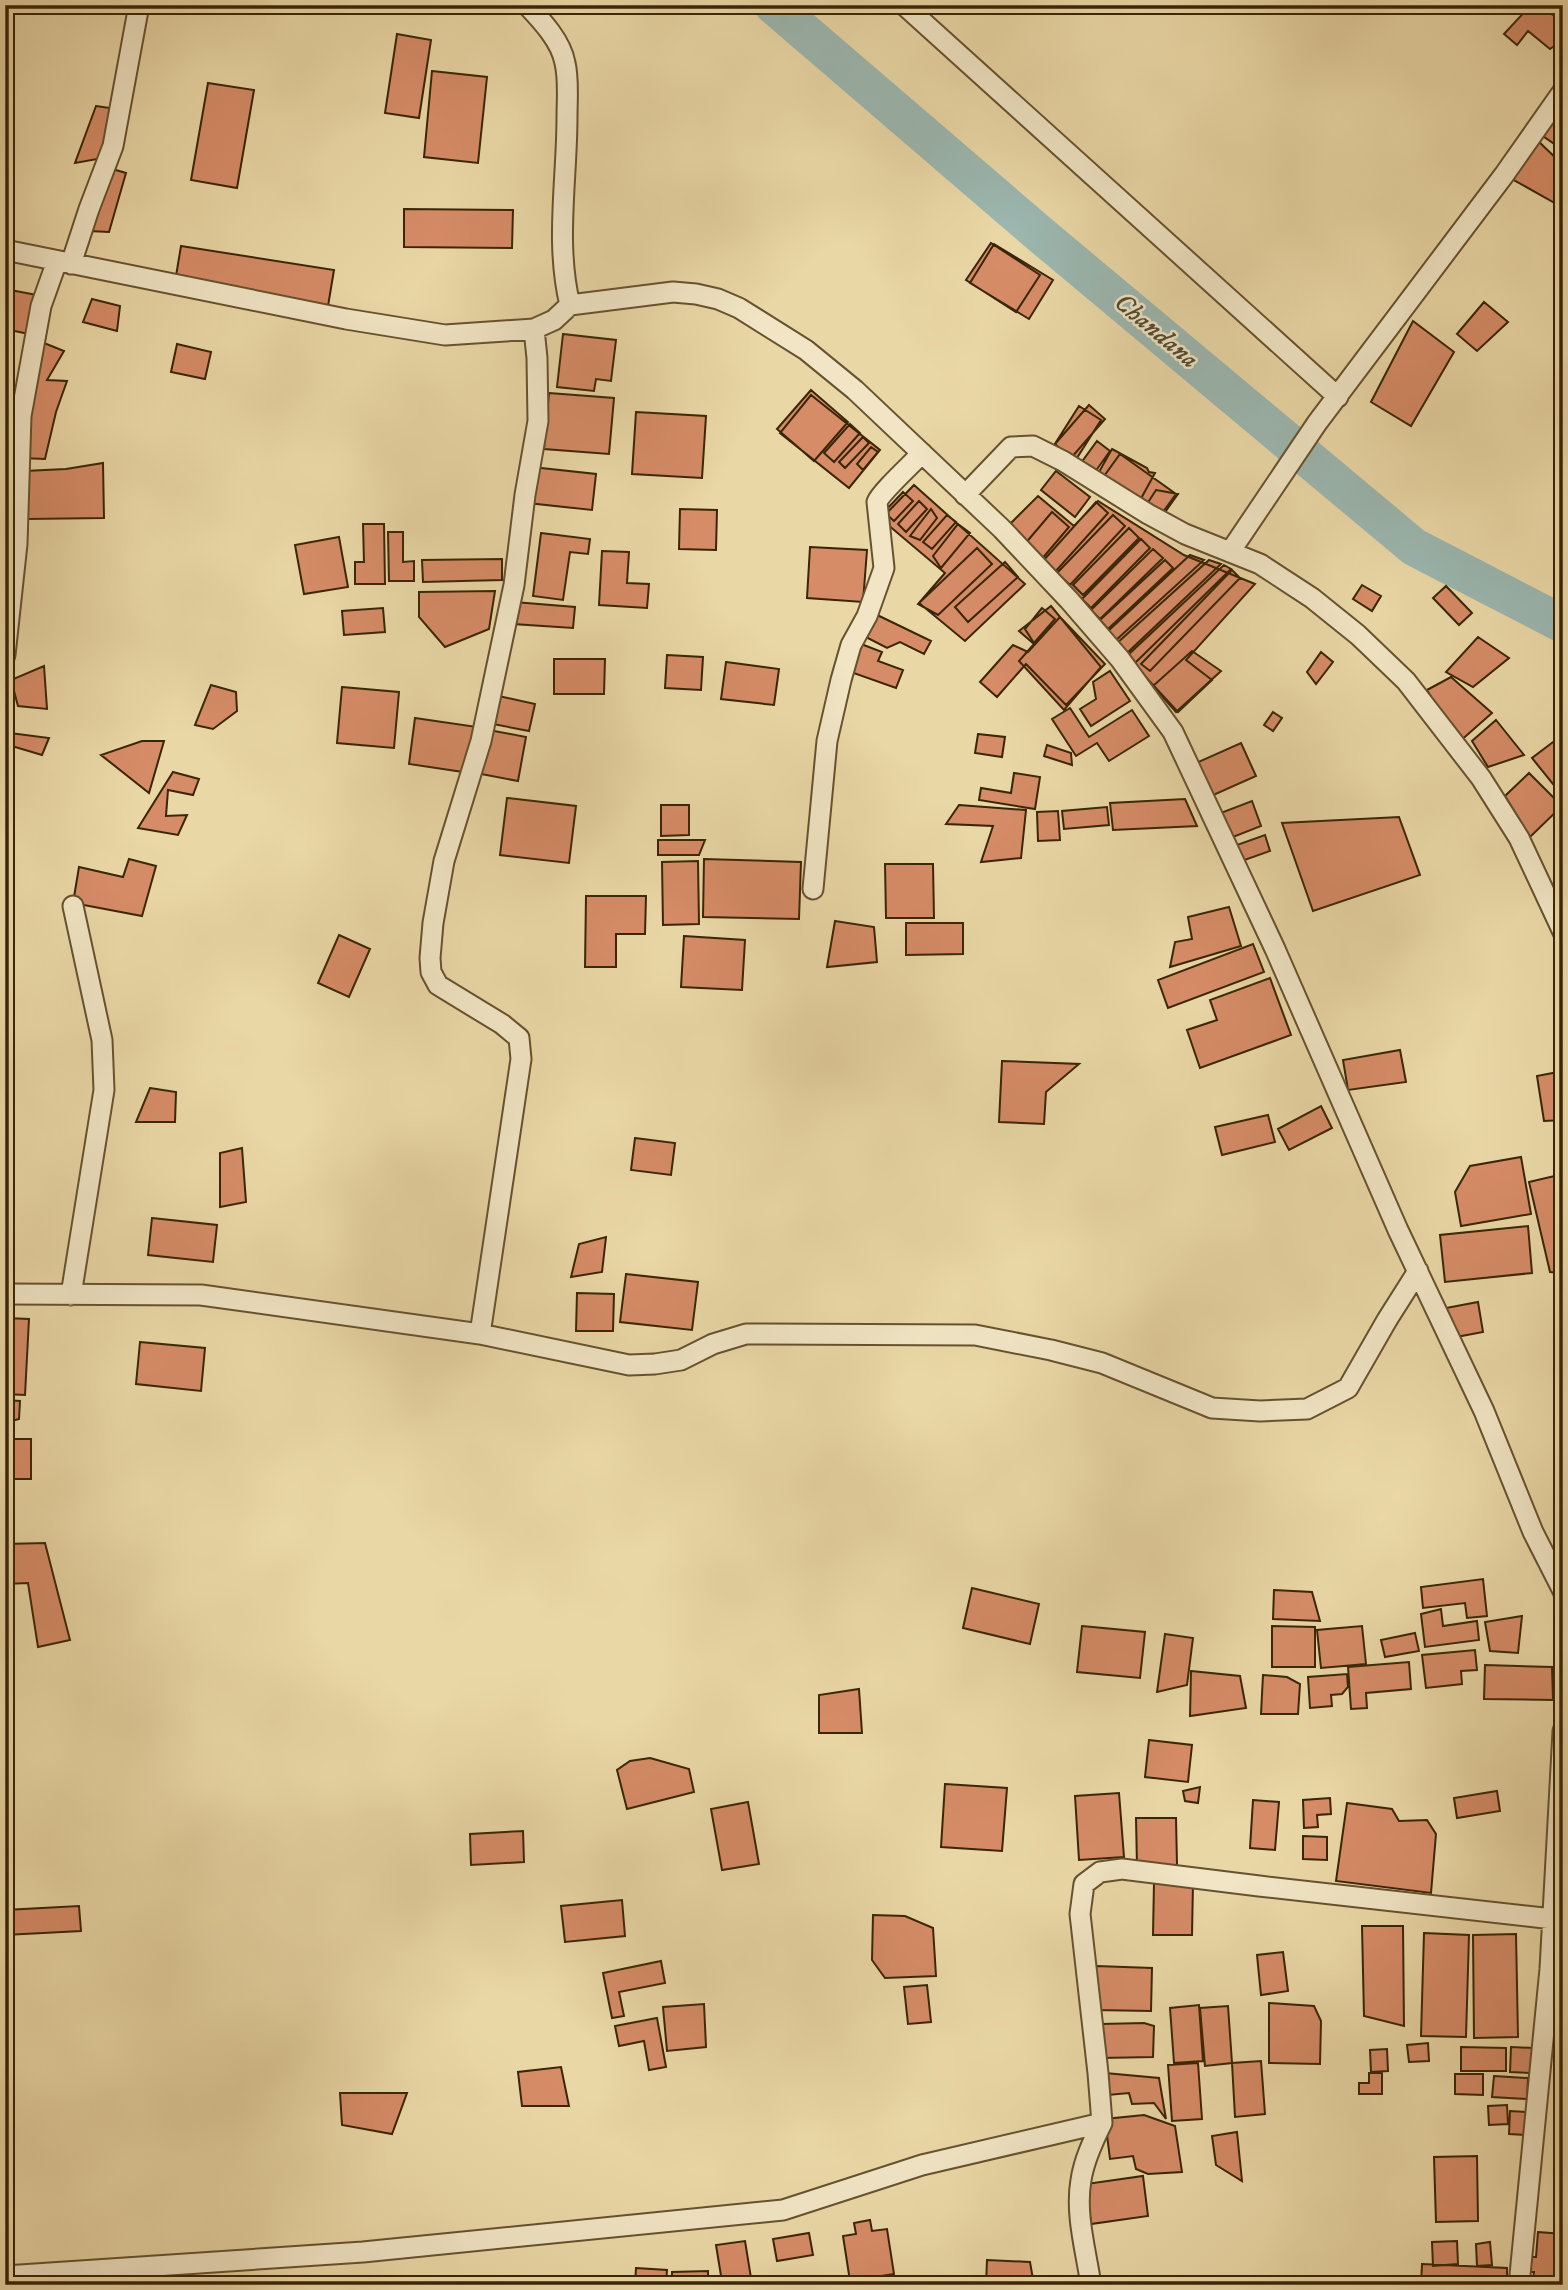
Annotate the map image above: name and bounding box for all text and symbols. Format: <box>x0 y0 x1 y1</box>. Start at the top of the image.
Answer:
water label: Chandana <box>1107 286 1205 376</box>

